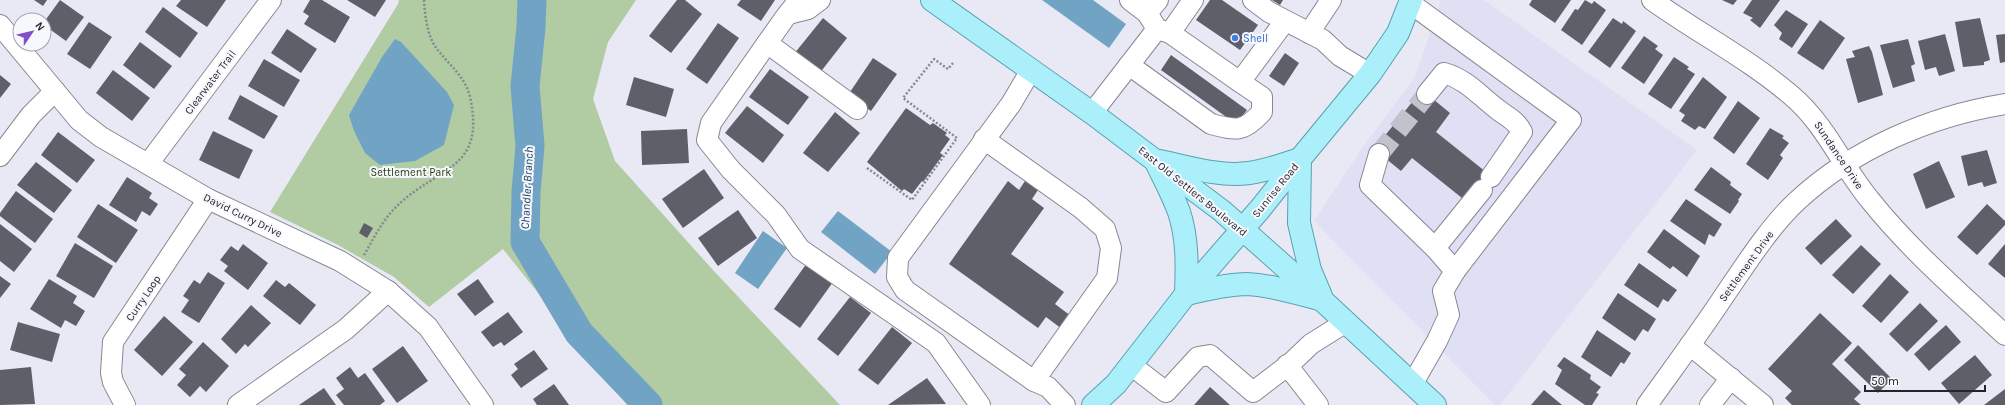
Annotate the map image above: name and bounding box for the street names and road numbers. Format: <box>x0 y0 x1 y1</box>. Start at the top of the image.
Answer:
street label: Clearwater Trail <box>182 48 239 117</box>
street label: Sundance Drive <box>1811 119 1866 192</box>
street label: East Old Settlers Boulevard <box>1136 144 1250 239</box>
street label: Sunrise Road <box>1249 160 1301 220</box>
street label: David Curry Drive <box>201 191 285 240</box>
street label: Settlement Drive <box>1716 228 1777 304</box>
street label: Curry Loop <box>123 273 164 324</box>

